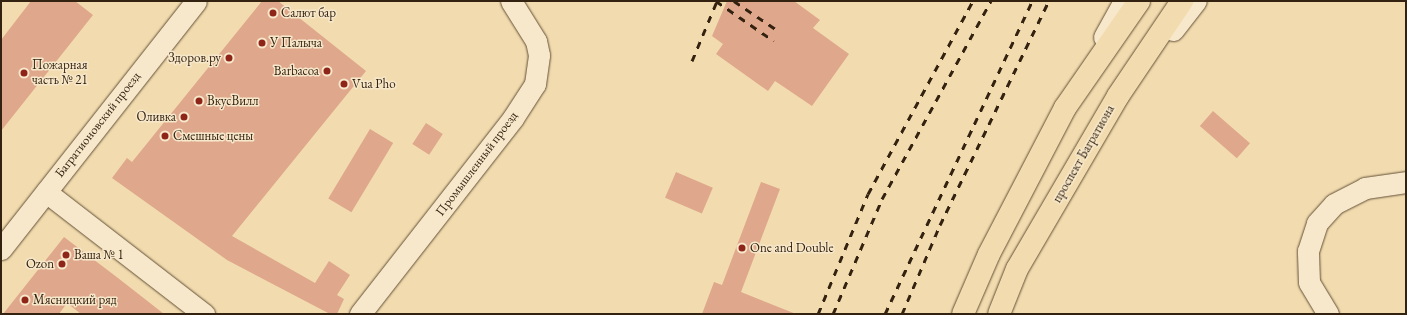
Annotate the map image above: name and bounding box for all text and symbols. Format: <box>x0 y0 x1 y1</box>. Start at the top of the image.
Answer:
place label: Салют бар <box>281 5 336 21</box>
marker: Салют бар <box>268 8 278 18</box>
place label: У Палыча <box>270 35 322 51</box>
marker: У Палыча <box>257 38 267 48</box>
place label: Здоров.ру <box>168 50 221 66</box>
marker: Здоров.ру <box>224 53 234 63</box>
place label: Пожарная часть № 21 <box>32 58 88 89</box>
place label: Barbacoa <box>274 63 319 79</box>
marker: Barbacoa <box>322 66 332 76</box>
marker: Пожарная часть № 21 <box>19 68 29 78</box>
street label: Багратионовский проезд <box>52 69 144 181</box>
place label: Vua Pho <box>352 76 396 92</box>
marker: Vua Pho <box>339 79 349 89</box>
place label: ВкусВилл <box>207 93 259 109</box>
marker: ВкусВилл <box>194 96 204 106</box>
street label: проспект Багратиона <box>1050 102 1118 206</box>
place label: Оливка <box>137 109 176 125</box>
street label: Промышленный проезд <box>433 109 521 219</box>
marker: Оливка <box>179 112 189 122</box>
place label: Смешные цены <box>173 128 253 144</box>
marker: Смешные цены <box>160 131 170 141</box>
place label: One and Double <box>750 240 833 256</box>
marker: One and Double <box>737 243 747 253</box>
place label: Ваша № 1 <box>74 247 124 263</box>
marker: Ваша № 1 <box>61 250 71 260</box>
place label: Ozon <box>26 256 54 272</box>
marker: Ozon <box>57 259 67 269</box>
place label: Мясницкий ряд <box>33 292 117 308</box>
marker: Мясницкий ряд <box>20 295 30 305</box>

